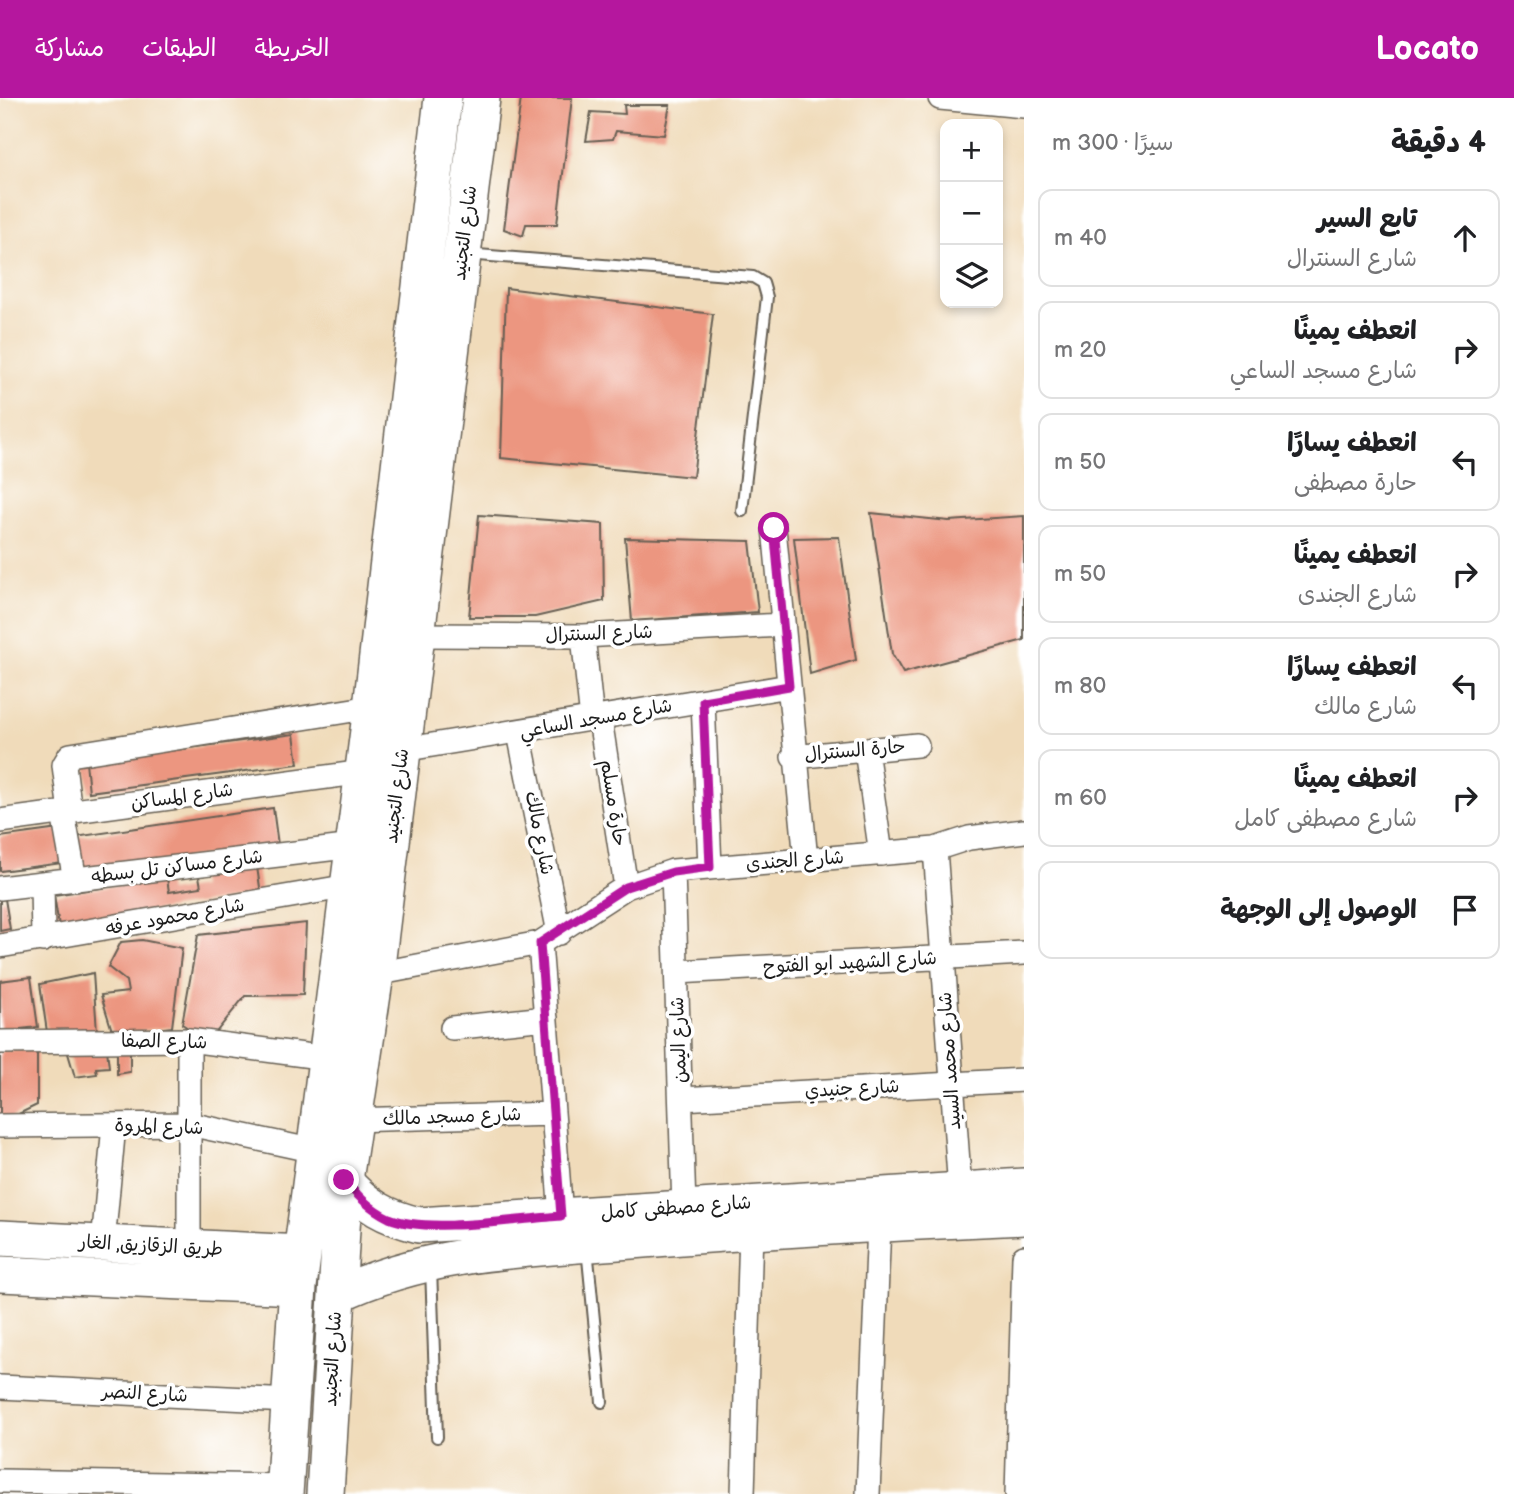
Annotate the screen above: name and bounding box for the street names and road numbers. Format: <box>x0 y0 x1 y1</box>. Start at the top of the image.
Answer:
street label: شارع التجنيد <box>448 184 483 282</box>
street label: شارع السنترال <box>545 621 653 648</box>
street label: شارع مسجد الساعي <box>518 694 675 748</box>
street label: حارة السنترال <box>803 735 907 767</box>
street label: شارع التجنيد <box>380 747 415 845</box>
street label: حارة مسلم <box>593 758 631 848</box>
street label: شارع المساكن <box>129 778 235 817</box>
street label: شارع مالك <box>519 789 558 877</box>
street label: شارع مساكن تل بسطه <box>90 845 264 890</box>
street label: شارع الجندى <box>745 846 845 877</box>
street label: شارع محمود عرفه <box>104 893 246 942</box>
street label: شارع الشهيد ابو الفتوح <box>762 947 938 980</box>
street label: شارع محمد السيد <box>934 991 967 1131</box>
street label: شارع اليمن <box>666 996 693 1084</box>
street label: شارع الصفا <box>121 1030 207 1055</box>
street label: شارع جنيدي <box>804 1075 900 1105</box>
street label: شارع مسجد مالك <box>382 1103 522 1132</box>
street label: شارع المروة <box>114 1114 204 1141</box>
street label: شارع مصطفى كامل <box>600 1191 752 1226</box>
street label: طريق الزقازيق, الغار <box>76 1231 224 1261</box>
street label: شارع التجنيد <box>319 1311 348 1407</box>
street label: شارع النصر <box>100 1380 188 1409</box>

